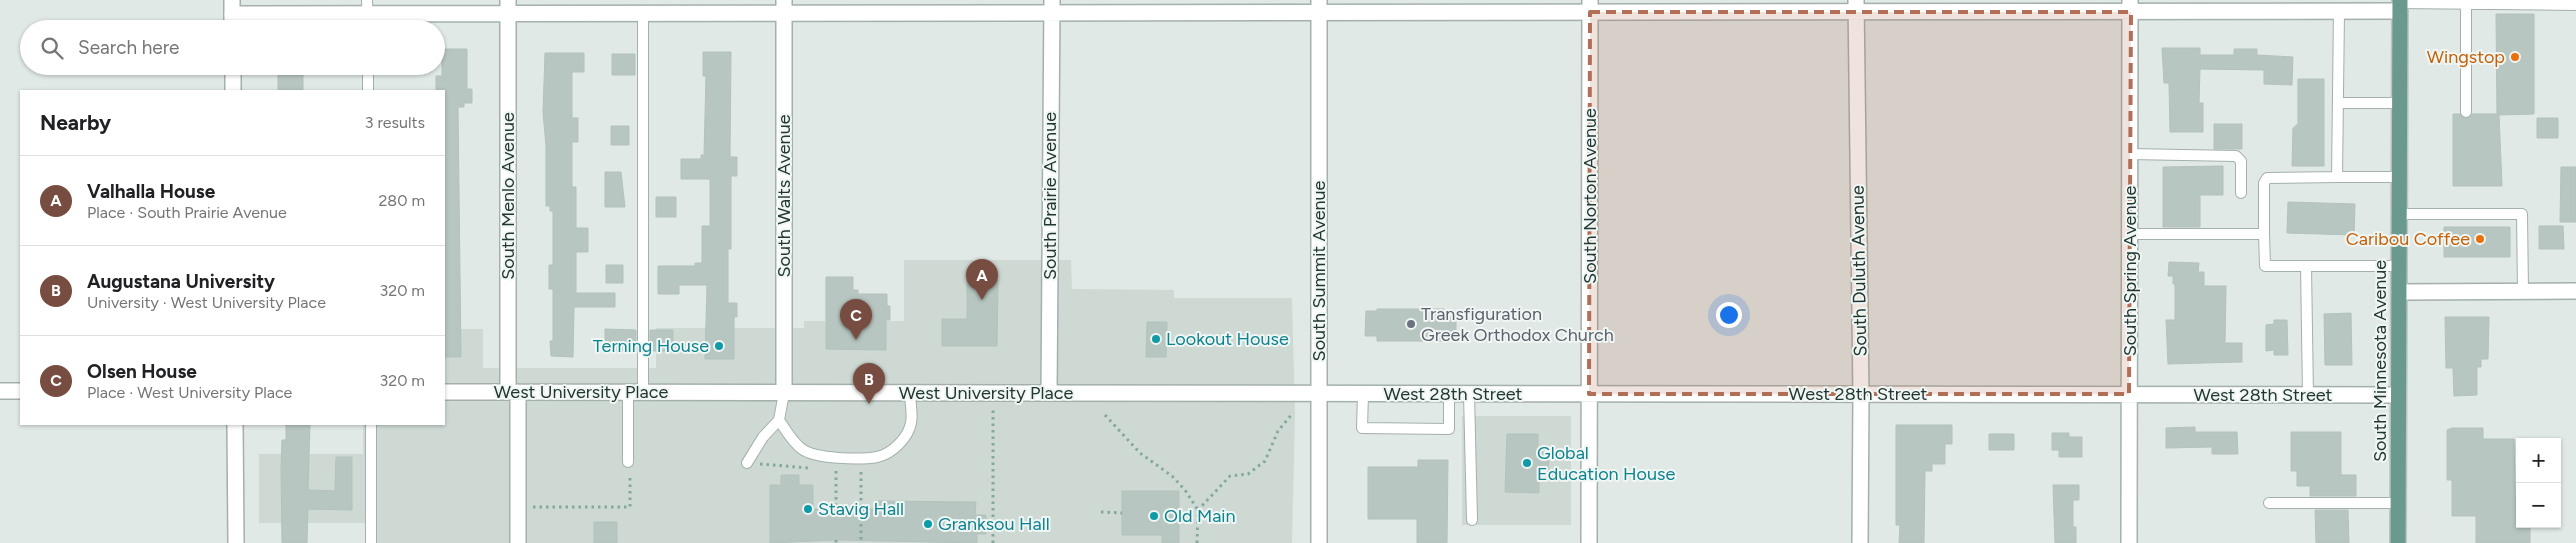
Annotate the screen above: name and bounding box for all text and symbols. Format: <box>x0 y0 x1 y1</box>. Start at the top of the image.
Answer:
search box <box>20 20 445 75</box>
icon: search <box>38 34 66 62</box>
text: Search here <box>78 36 180 59</box>
place label: Wingstop <box>2427 46 2505 68</box>
marker: Wingstop <box>2509 51 2521 63</box>
street label: South Norton Avenue <box>1579 108 1601 284</box>
text: Nearby <box>40 110 111 135</box>
street label: South Menlo Avenue <box>497 112 519 280</box>
street label: South Prairie Avenue <box>1039 112 1061 280</box>
text: 3 results <box>365 113 425 132</box>
street label: South Walts Avenue <box>773 114 795 278</box>
text: Valhalla House <box>87 180 215 203</box>
street label: South Summit Avenue <box>1308 180 1330 361</box>
street label: South Duluth Avenue <box>1847 185 1871 357</box>
street label: South Spring Avenue <box>2119 185 2141 356</box>
text: A <box>50 191 62 210</box>
text: 280 m <box>378 191 425 210</box>
text: Place · South Prairie Avenue <box>87 203 287 222</box>
place label: Caribou Coffee <box>2346 228 2470 250</box>
marker: Caribou Coffee <box>2474 233 2486 245</box>
pin: A <box>966 259 998 300</box>
street label: South Minnesota Avenue <box>2369 260 2391 462</box>
text: Augustana University <box>87 270 275 293</box>
text: B <box>51 281 61 300</box>
text: 320 m <box>380 281 425 300</box>
text: University · West University Place <box>87 293 326 312</box>
pin: C <box>840 299 872 340</box>
your location <box>1716 302 1742 328</box>
place label: Transfiguration Greek Orthodox Church <box>1421 303 1614 346</box>
marker: Transfiguration Greek Orthodox Church <box>1405 318 1417 330</box>
place label: Lookout House <box>1166 328 1289 350</box>
marker: Lookout House <box>1150 333 1162 345</box>
place label: Terning House <box>593 335 709 357</box>
marker: Terning House <box>713 340 725 352</box>
text: Olsen House <box>87 360 197 383</box>
pin: B <box>853 363 885 404</box>
text: C <box>50 371 62 390</box>
text: 320 m <box>380 371 425 390</box>
street label: West University Place <box>494 381 668 403</box>
street label: West University Place <box>899 382 1073 404</box>
text: Place · West University Place <box>87 383 292 402</box>
street label: West 28th Street <box>1384 383 1523 405</box>
street label: West 28th Street <box>1789 383 1928 405</box>
street label: West 28th Street <box>2194 384 2333 406</box>
map controls <box>2516 438 2561 528</box>
button: + <box>2516 438 2561 483</box>
place label: Global Education House <box>1537 442 1675 485</box>
marker: Global Education House <box>1521 457 1533 469</box>
button: − <box>2516 483 2561 528</box>
place label: Stavig Hall <box>818 498 904 520</box>
marker: Stavig Hall <box>802 503 814 515</box>
place label: Old Main <box>1164 505 1236 527</box>
marker: Old Main <box>1148 510 1160 522</box>
place label: Granksou Hall <box>938 513 1050 535</box>
marker: Granksou Hall <box>922 518 934 530</box>

